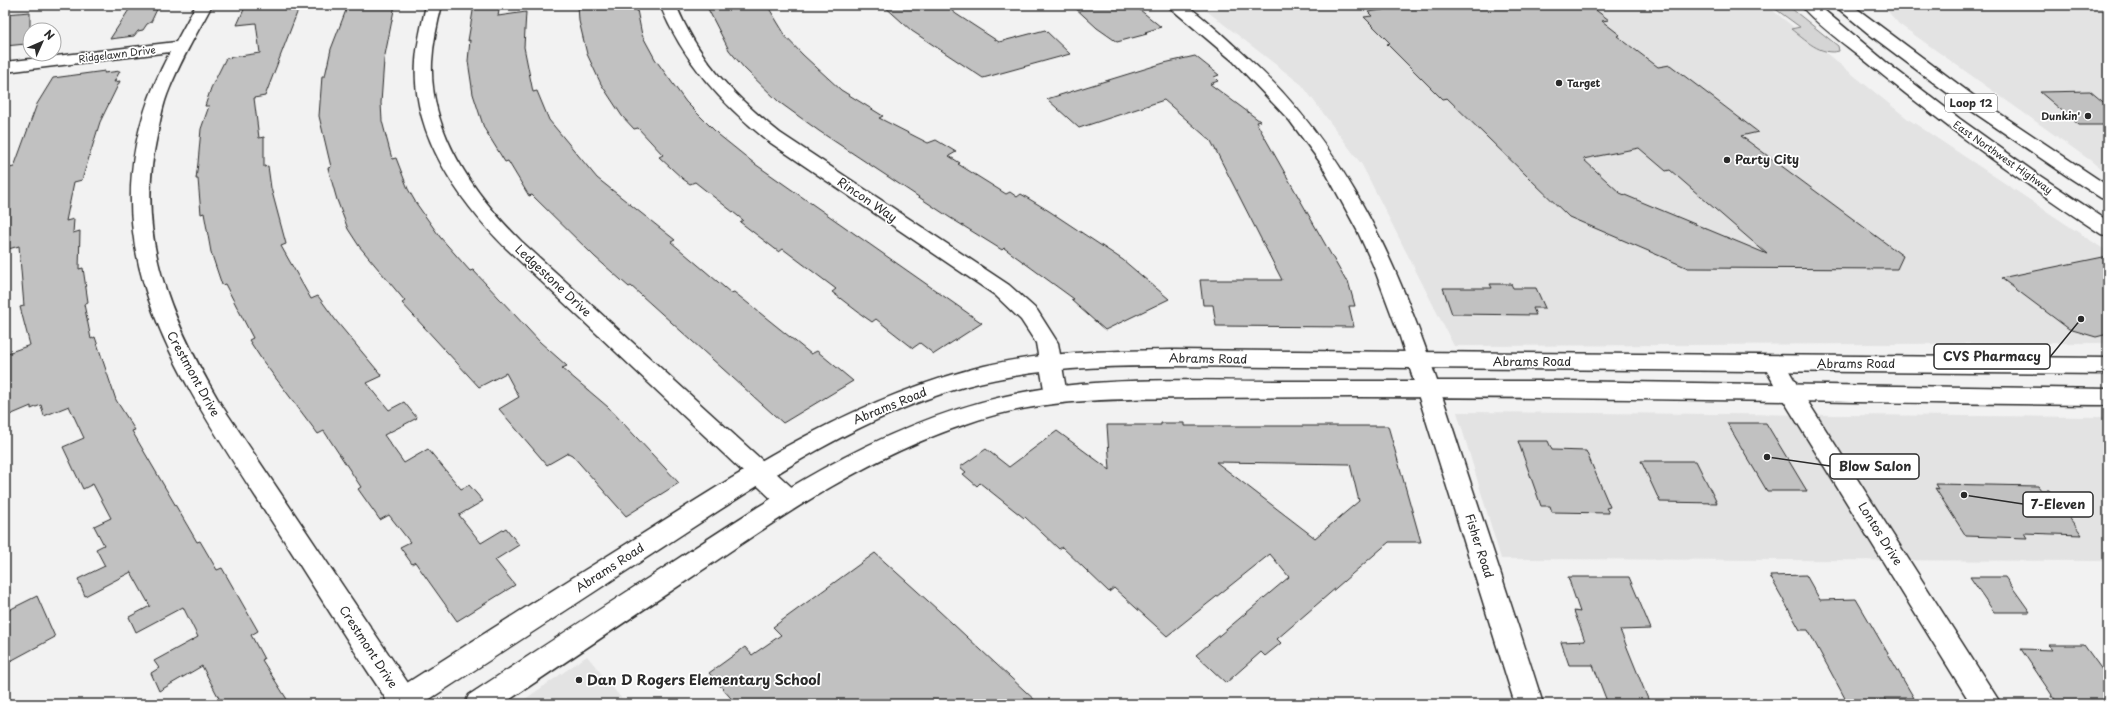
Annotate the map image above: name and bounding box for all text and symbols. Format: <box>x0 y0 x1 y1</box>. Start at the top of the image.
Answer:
north arrow <box>22 22 62 62</box>
text: N <box>40 25 59 44</box>
street label: Ridgelawn Drive <box>78 41 156 66</box>
place label: Target <box>1567 75 1601 90</box>
marker: Target <box>1554 78 1564 88</box>
road number: Loop 12 <box>1945 94 1997 112</box>
place label: Dunkin' <box>2041 108 2080 123</box>
marker: Dunkin' <box>2083 111 2093 121</box>
street label: East Northwest Highway <box>1950 117 2056 197</box>
place label: Party City <box>1735 150 1799 168</box>
marker: Party City <box>1722 155 1732 165</box>
street label: Rincon Way <box>834 172 901 226</box>
street label: Ledgestone Drive <box>512 240 596 320</box>
street label: Crestmont Drive <box>163 327 225 420</box>
callout: CVS Pharmacy <box>1934 344 2050 369</box>
text: CVS Pharmacy <box>1943 346 2041 365</box>
street label: Abrams Road <box>1169 348 1247 368</box>
street label: Abrams Road <box>1493 352 1571 370</box>
street label: Abrams Road <box>1817 354 1895 372</box>
street label: Abrams Road <box>850 382 929 428</box>
callout: Blow Salon <box>1830 454 1919 479</box>
text: Blow Salon <box>1839 456 1911 475</box>
callout: 7-Eleven <box>2023 492 2093 517</box>
text: 7-Eleven <box>2031 494 2085 513</box>
street label: Lontos Drive <box>1854 498 1907 569</box>
street label: Fisher Road <box>1461 511 1499 580</box>
street label: Abrams Road <box>572 538 647 596</box>
street label: Crestmont Drive <box>335 602 402 691</box>
place label: Dan D Rogers Elementary School <box>587 669 821 690</box>
marker: Dan D Rogers Elementary School <box>574 675 584 685</box>

